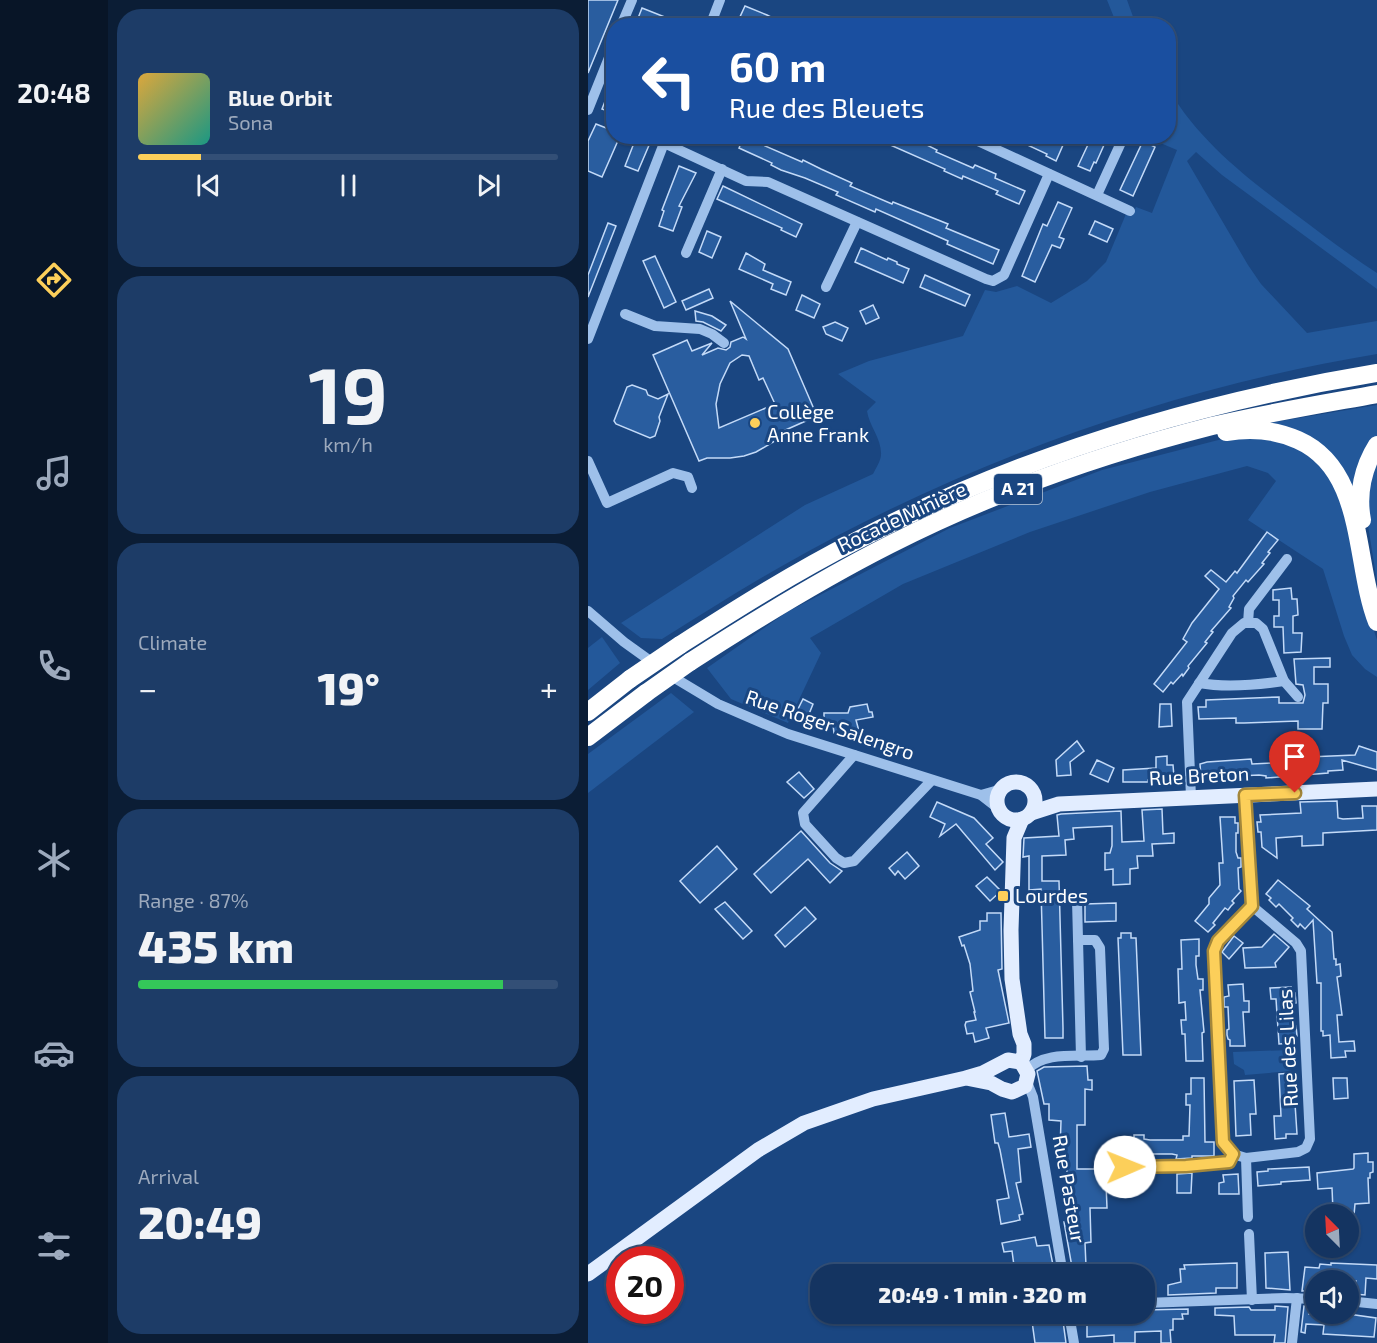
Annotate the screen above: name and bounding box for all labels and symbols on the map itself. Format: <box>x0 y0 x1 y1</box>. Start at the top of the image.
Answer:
place label: Collège Anne Frank <box>767 399 869 446</box>
marker: Collège Anne Frank <box>748 416 762 430</box>
road number: A 21 <box>994 474 1042 504</box>
street label: Rocade Minière <box>833 476 970 556</box>
street label: Rue Roger Salengro <box>743 684 918 764</box>
pin <box>1269 731 1320 793</box>
street label: Rue Breton <box>1148 760 1250 790</box>
place label: Lourdes <box>1015 883 1088 907</box>
marker: Lourdes <box>996 889 1010 903</box>
street label: Rue des Lilas <box>1272 988 1302 1108</box>
street label: Rue Pasteur <box>1049 1133 1091 1245</box>
position arrow <box>1093 1135 1157 1199</box>
north arrow <box>1305 1204 1359 1258</box>
speed limit sign: 20 <box>606 1246 684 1324</box>

